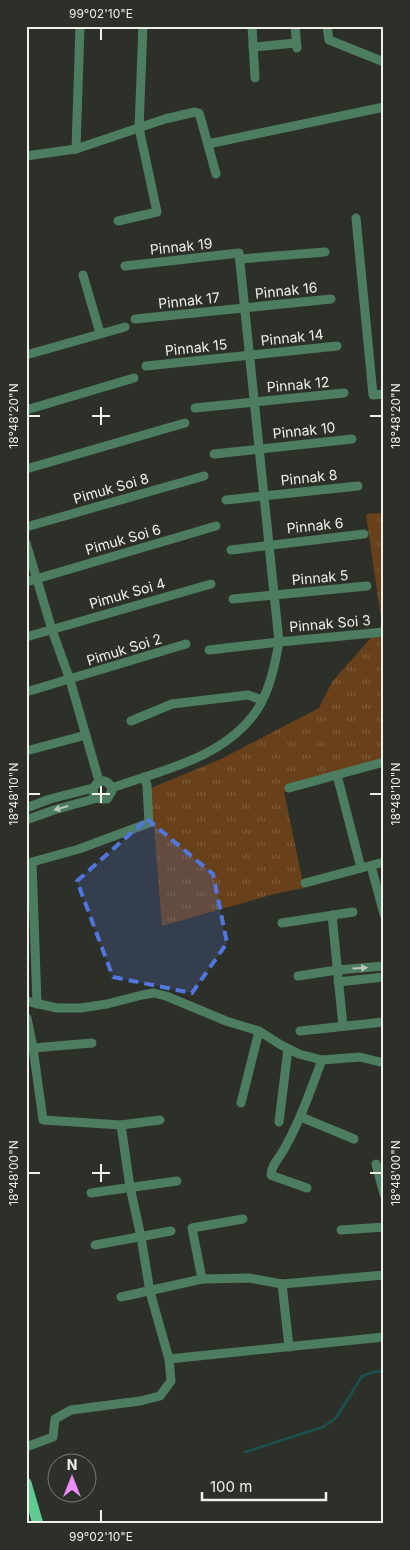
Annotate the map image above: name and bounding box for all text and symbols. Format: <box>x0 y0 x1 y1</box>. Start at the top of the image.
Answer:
text: 99°02'10"E <box>69 6 133 21</box>
street label: Pinnak 19 <box>149 234 213 258</box>
street label: Pinnak 16 <box>254 278 318 302</box>
street label: Pinnak 17 <box>157 288 221 312</box>
street label: Pinnak 14 <box>260 325 324 349</box>
street label: Pinnak 15 <box>164 335 228 359</box>
street label: Pinnak 12 <box>266 373 330 395</box>
text: 18°48'20"N <box>6 383 21 449</box>
text: 18°48'20"N <box>388 383 403 449</box>
street label: Pinnak 10 <box>272 418 336 442</box>
street label: Pinnak 8 <box>280 466 338 488</box>
street label: Pimuk Soi 8 <box>71 469 151 507</box>
street label: Pinnak 6 <box>286 514 344 536</box>
street label: Pimuk Soi 6 <box>83 520 163 558</box>
street label: Pinnak 5 <box>291 566 349 588</box>
street label: Pimuk Soi 4 <box>87 574 167 612</box>
street label: Pinnak Soi 3 <box>289 611 371 635</box>
street label: Pimuk Soi 2 <box>84 630 164 668</box>
text: 18°48'10"N <box>6 763 21 825</box>
text: 18°48'10"N <box>388 763 403 825</box>
one-way arrow <box>53 804 68 812</box>
one-way arrow <box>353 963 369 971</box>
text: 18°48'00"N <box>6 1140 21 1206</box>
text: 18°48'00"N <box>388 1140 403 1206</box>
north arrow <box>48 1452 98 1502</box>
text: N <box>67 1456 77 1473</box>
scale bar <box>202 1470 326 1502</box>
text: 100 m <box>210 1477 252 1496</box>
text: 99°02'10"E <box>69 1529 133 1544</box>

